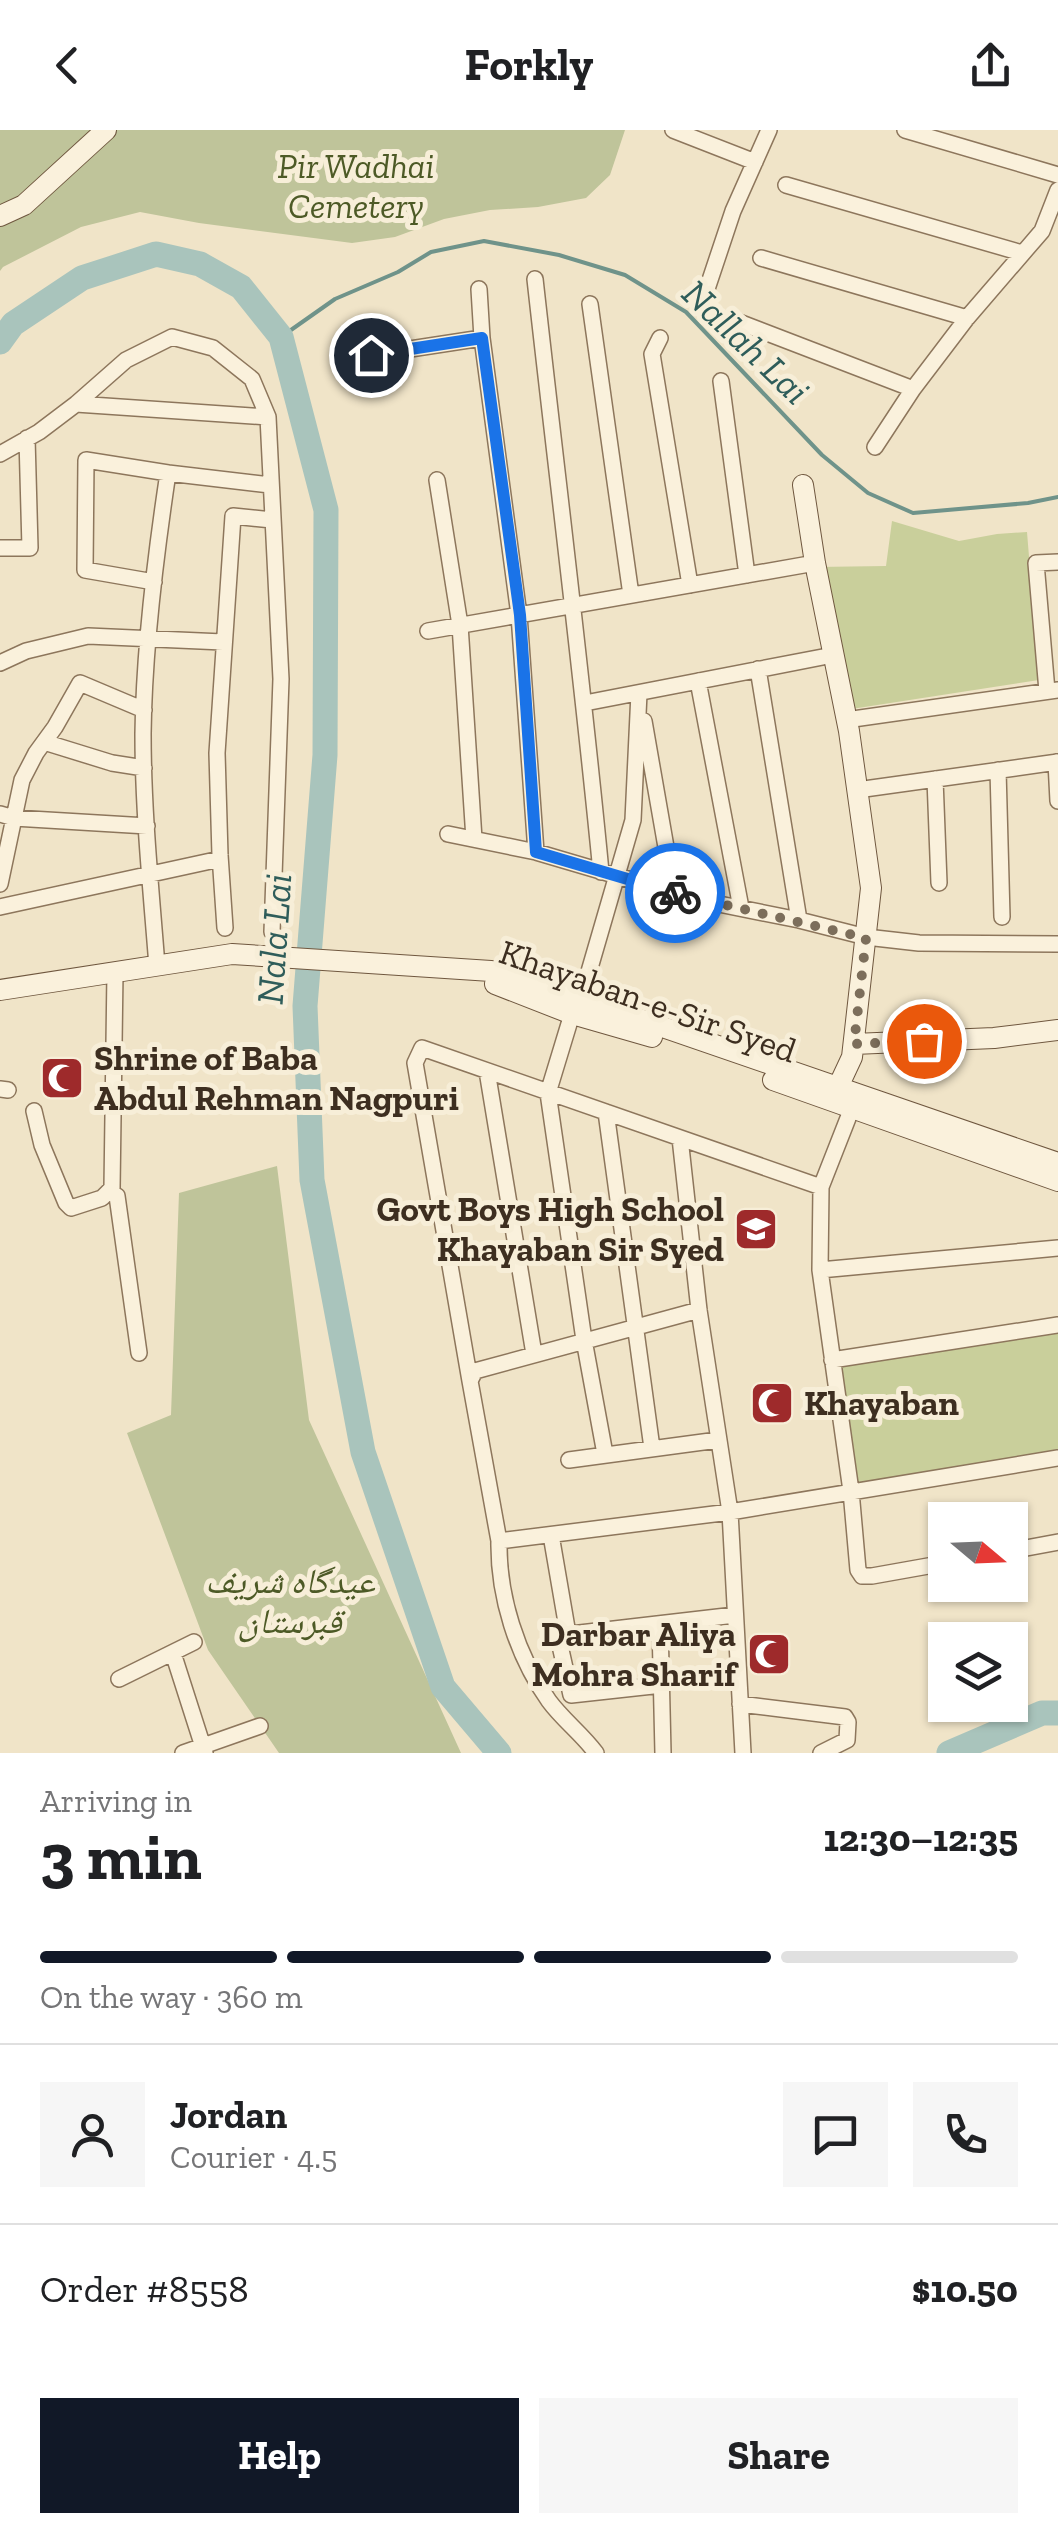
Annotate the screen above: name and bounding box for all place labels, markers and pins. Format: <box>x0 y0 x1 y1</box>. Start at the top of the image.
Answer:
pin <box>329 313 414 398</box>
pin <box>882 999 967 1084</box>
place label: Shrine of Baba Abdul Rehman Nagpuri <box>94 1037 459 1119</box>
mosque icon: Shrine of Baba Abdul Rehman Nagpuri <box>39 1055 85 1101</box>
place label: Govt Boys High School Khayaban Sir Syed <box>377 1188 724 1270</box>
school or university icon: Govt Boys High School Khayaban Sir Syed <box>733 1206 779 1252</box>
mosque icon: Khayaban <box>749 1380 795 1426</box>
place label: Khayaban <box>804 1382 959 1424</box>
place label: Darbar Aliya Mohra Sharif <box>531 1613 739 1695</box>
mosque icon: Darbar Aliya Mohra Sharif <box>746 1631 792 1677</box>

